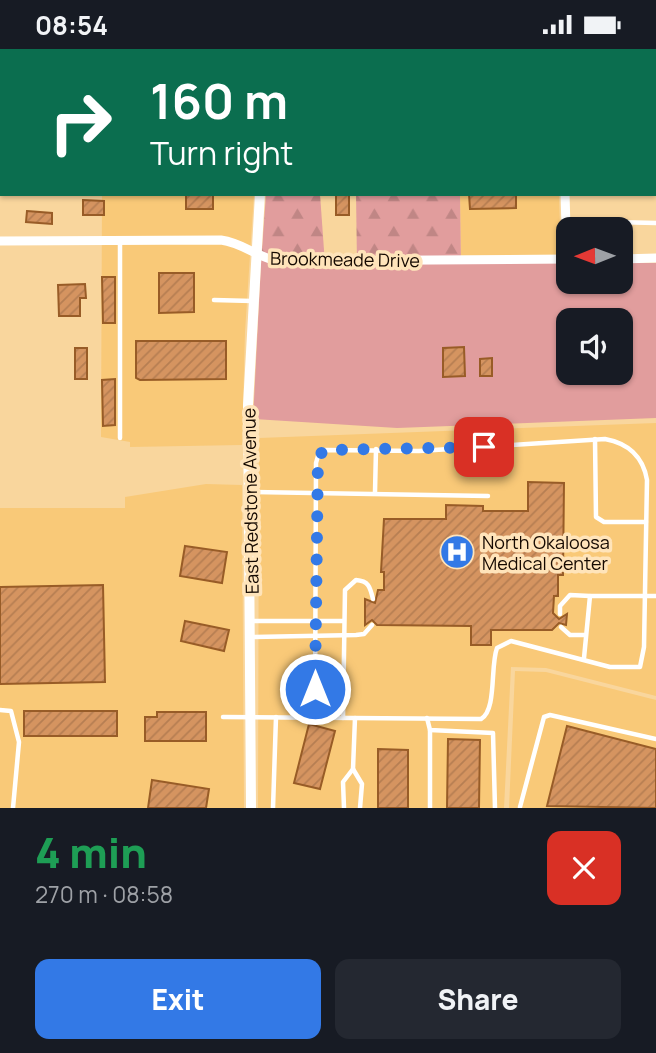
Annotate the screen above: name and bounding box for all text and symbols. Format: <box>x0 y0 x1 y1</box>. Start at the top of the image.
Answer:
text: 08:54 <box>35 7 108 43</box>
text: 160 m <box>150 67 288 134</box>
icon: right <box>35 77 126 168</box>
text: Turn right <box>150 131 293 175</box>
north arrow <box>556 217 634 294</box>
map controls <box>556 217 633 385</box>
street label: Brookmeade Drive <box>270 246 420 272</box>
button: sound <box>556 308 633 385</box>
street label: East Redstone Avenue <box>236 408 264 594</box>
pin <box>454 417 514 477</box>
icon: arrive <box>465 428 503 466</box>
place label: North Okaloosa Medical Center <box>482 530 610 575</box>
hospital icon: North Okaloosa Medical Center <box>438 533 476 571</box>
position arrow <box>278 652 352 726</box>
text: 4 min <box>35 823 147 881</box>
button: close <box>547 831 621 905</box>
text: 270 m · 08:58 <box>35 878 173 910</box>
button: Exit <box>35 959 321 1039</box>
button: Share <box>335 959 621 1039</box>

